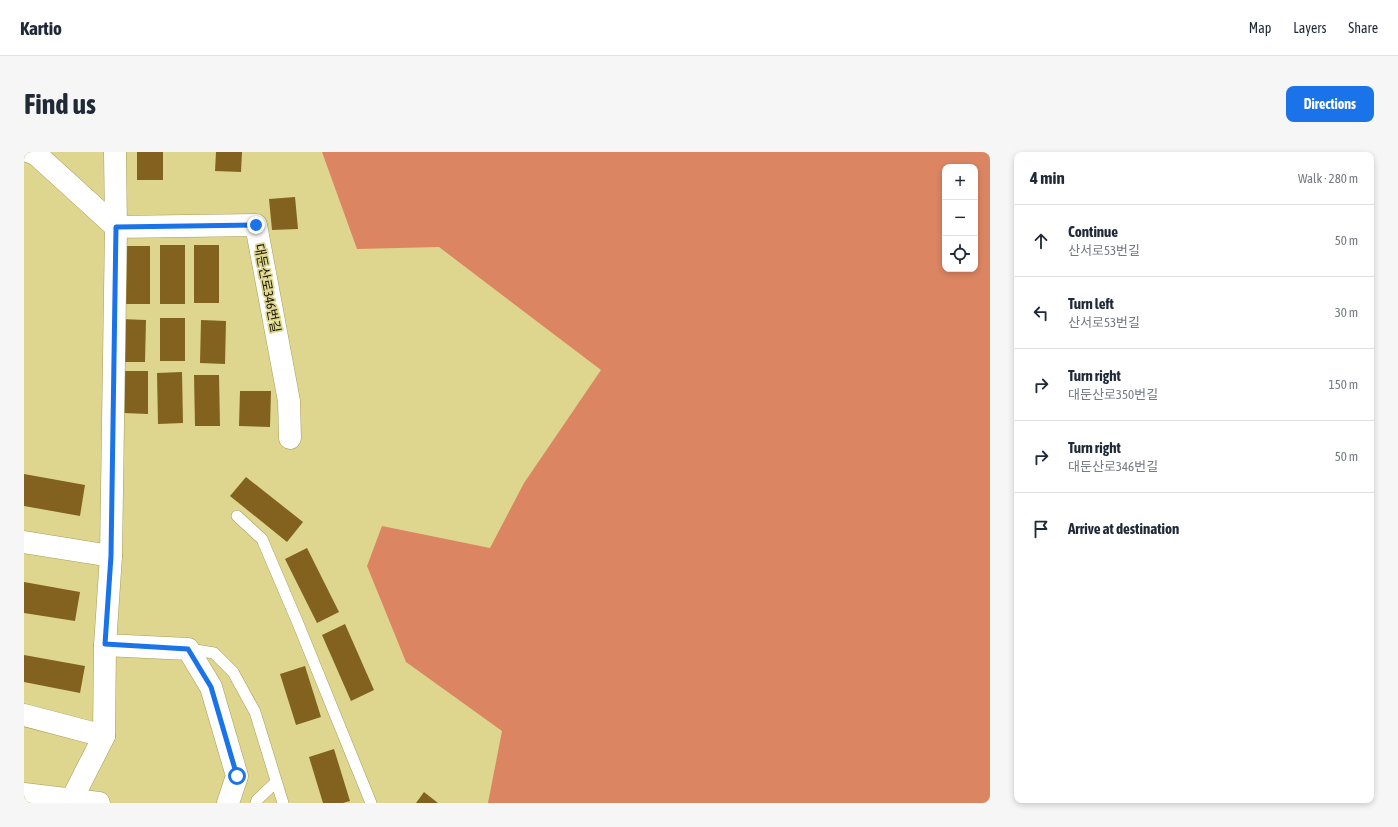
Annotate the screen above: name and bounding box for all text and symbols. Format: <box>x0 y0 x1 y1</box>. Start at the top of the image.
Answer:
text: Kartio <box>20 17 62 39</box>
text: Map <box>1249 20 1271 36</box>
text: Layers <box>1293 20 1326 36</box>
text: Share <box>1348 20 1378 36</box>
button: Directions <box>1286 86 1374 122</box>
text: Find us <box>24 88 96 120</box>
map controls <box>942 164 978 272</box>
button: + <box>942 164 978 200</box>
text: 4 min <box>1030 168 1065 188</box>
text: Walk · 280 m <box>1298 171 1358 186</box>
button: − <box>942 200 978 236</box>
route end <box>247 216 265 234</box>
text: Continue <box>1068 223 1118 240</box>
icon: ahead <box>1030 230 1052 252</box>
text: 50 m <box>1335 233 1358 248</box>
button: locate <box>942 236 978 272</box>
street label: 대둔산로346번길 <box>252 242 283 334</box>
text: 산서로53번길 <box>1068 243 1140 258</box>
text: Turn left <box>1068 295 1114 312</box>
icon: left <box>1030 302 1052 324</box>
text: 30 m <box>1335 305 1358 320</box>
text: 산서로53번길 <box>1068 315 1140 330</box>
text: Turn right <box>1068 367 1121 384</box>
icon: right <box>1030 374 1052 396</box>
text: 150 m <box>1329 377 1358 392</box>
text: 대둔산로350번길 <box>1068 387 1158 402</box>
text: Turn right <box>1068 439 1121 456</box>
icon: right <box>1030 446 1052 468</box>
text: 50 m <box>1335 449 1358 464</box>
text: 대둔산로346번길 <box>1068 459 1158 474</box>
icon: arrive <box>1030 518 1052 540</box>
text: Arrive at destination <box>1068 520 1179 537</box>
route start <box>228 767 246 785</box>

